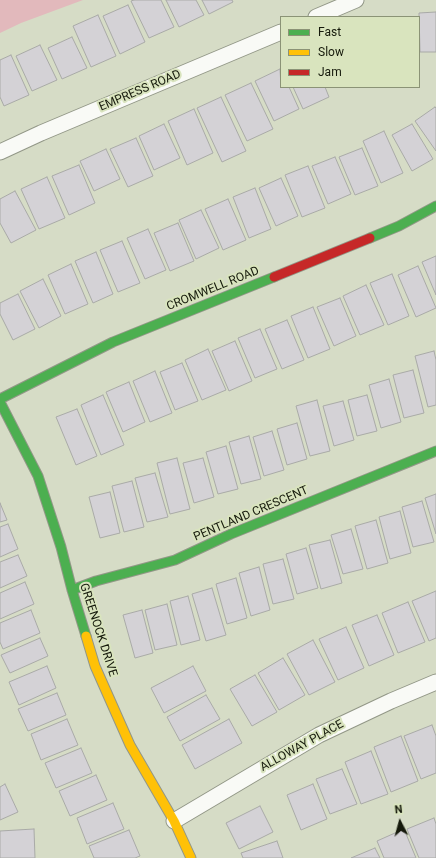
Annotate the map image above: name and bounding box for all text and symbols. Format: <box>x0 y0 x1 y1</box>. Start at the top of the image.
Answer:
legend <box>280 16 420 88</box>
text: Fast <box>318 25 341 39</box>
text: Slow <box>318 45 344 59</box>
text: Jam <box>318 65 342 79</box>
street label: EMPRESS ROAD <box>97 67 183 115</box>
street label: CROMWELL ROAD <box>165 264 261 314</box>
street label: PENTLAND CRESCENT <box>192 483 310 545</box>
street label: GREENOCK DRIVE <box>76 581 120 679</box>
street label: ALLOWAY PLACE <box>258 717 346 775</box>
north arrow <box>380 802 420 842</box>
text: N <box>394 803 403 816</box>

